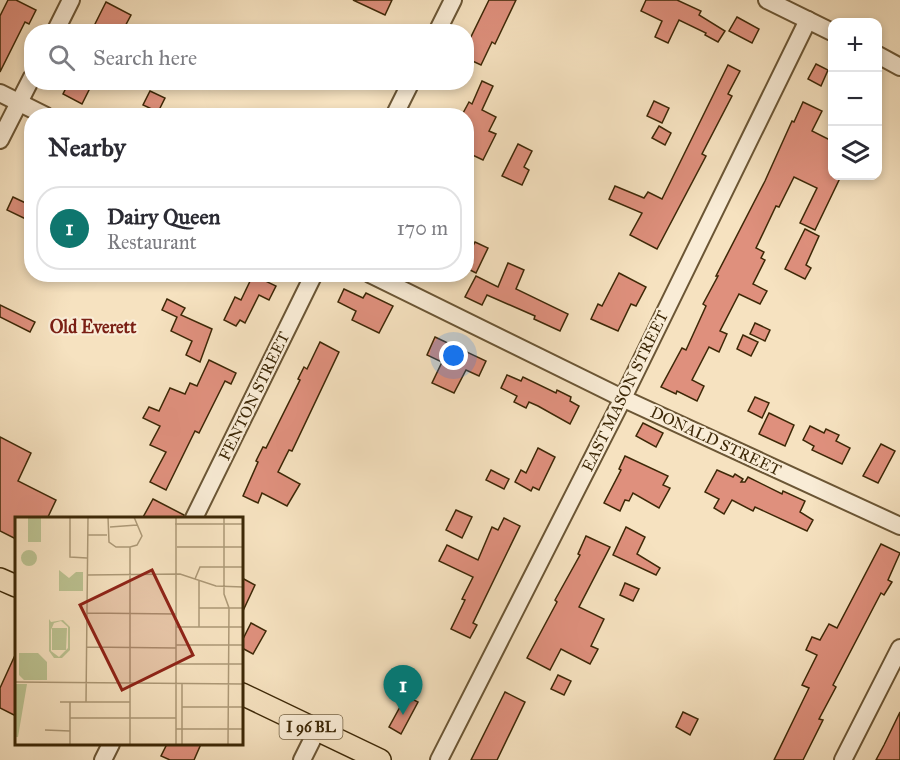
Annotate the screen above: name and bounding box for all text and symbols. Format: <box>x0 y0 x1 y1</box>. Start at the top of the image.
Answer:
map controls <box>828 18 882 180</box>
button: + <box>828 18 882 72</box>
search box <box>24 24 474 90</box>
icon: search <box>45 41 78 74</box>
text: Search here <box>93 44 197 71</box>
button: − <box>828 72 882 126</box>
button: layers <box>828 126 882 180</box>
text: Nearby <box>48 131 126 163</box>
text: Dairy Queen <box>107 203 221 230</box>
text: 1 <box>66 216 73 240</box>
text: 170 m <box>397 216 448 240</box>
text: Restaurant <box>107 230 197 254</box>
street label: EAST MASON STREET <box>578 307 672 475</box>
district label: Old Everett <box>50 316 137 338</box>
street label: FENTON STREET <box>215 329 293 463</box>
your location <box>439 341 468 370</box>
street label: DONALD STREET <box>648 402 784 480</box>
inset map <box>15 517 243 745</box>
pin: 1 <box>384 666 422 715</box>
road number: I 96 BL <box>280 715 342 739</box>

